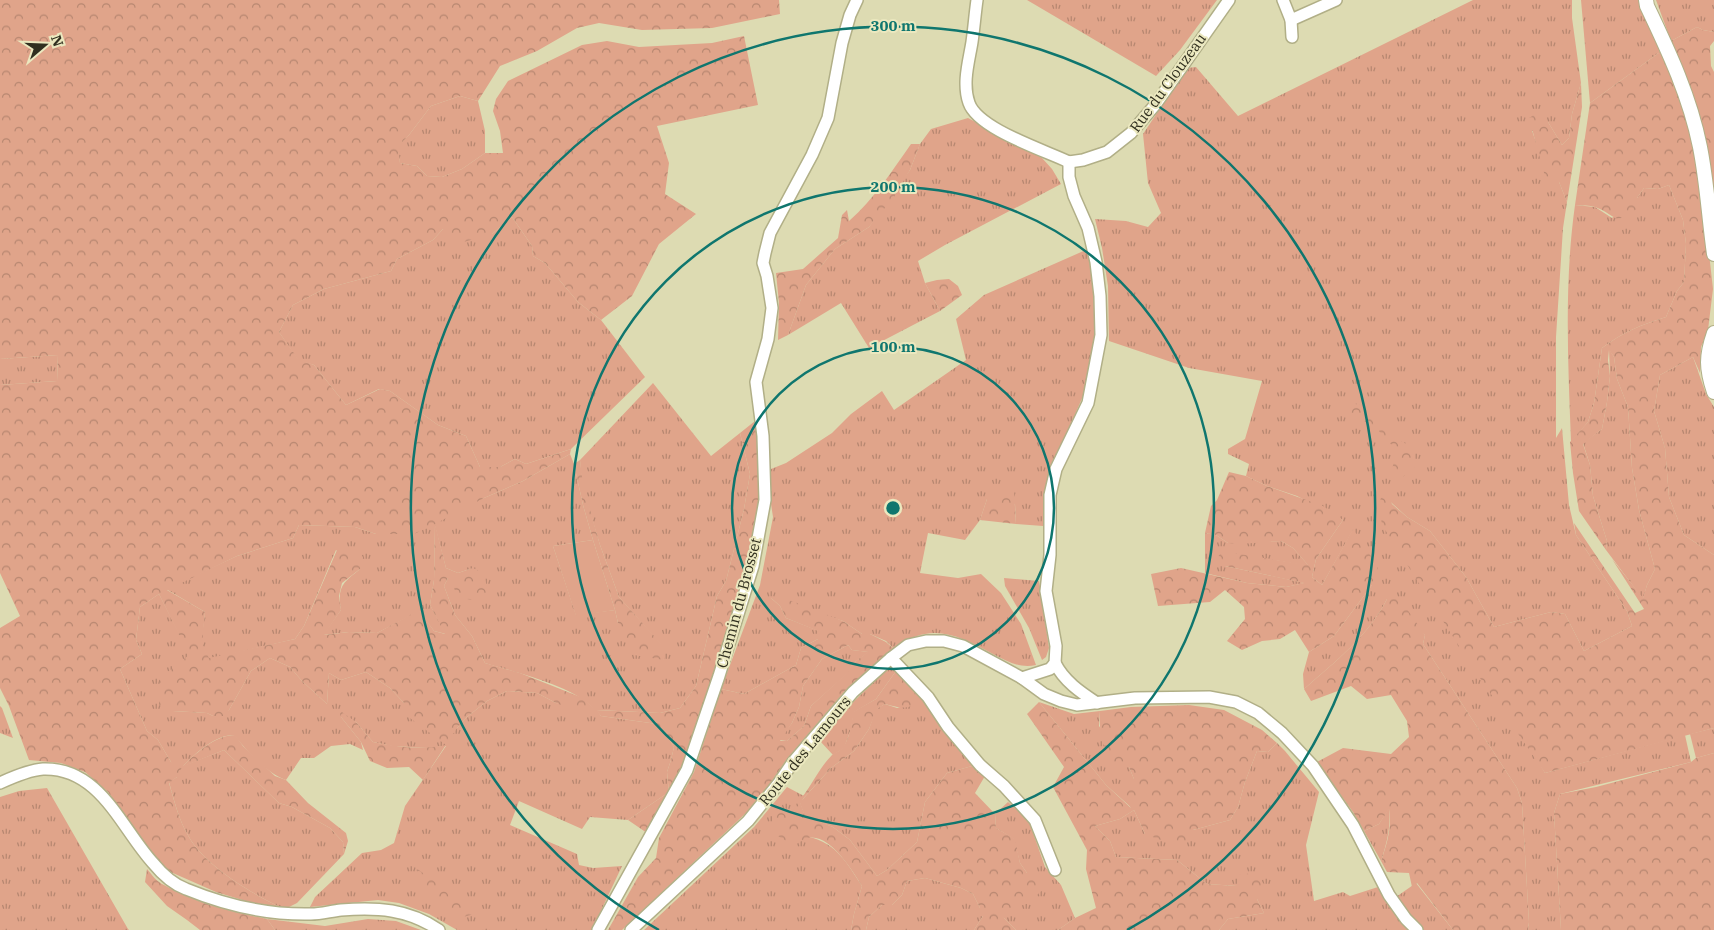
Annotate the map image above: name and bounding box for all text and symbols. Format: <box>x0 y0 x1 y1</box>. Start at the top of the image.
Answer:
text: 300 m <box>870 16 916 35</box>
north arrow <box>20 20 70 70</box>
street label: Rue du Clouzeau <box>1125 29 1210 136</box>
text: N <box>47 33 68 49</box>
text: 200 m <box>870 177 916 196</box>
text: 100 m <box>870 337 916 356</box>
centre of rings <box>884 499 902 517</box>
street label: Chemin du Brosset <box>712 536 765 670</box>
street label: Route des Lamours <box>755 692 855 809</box>

